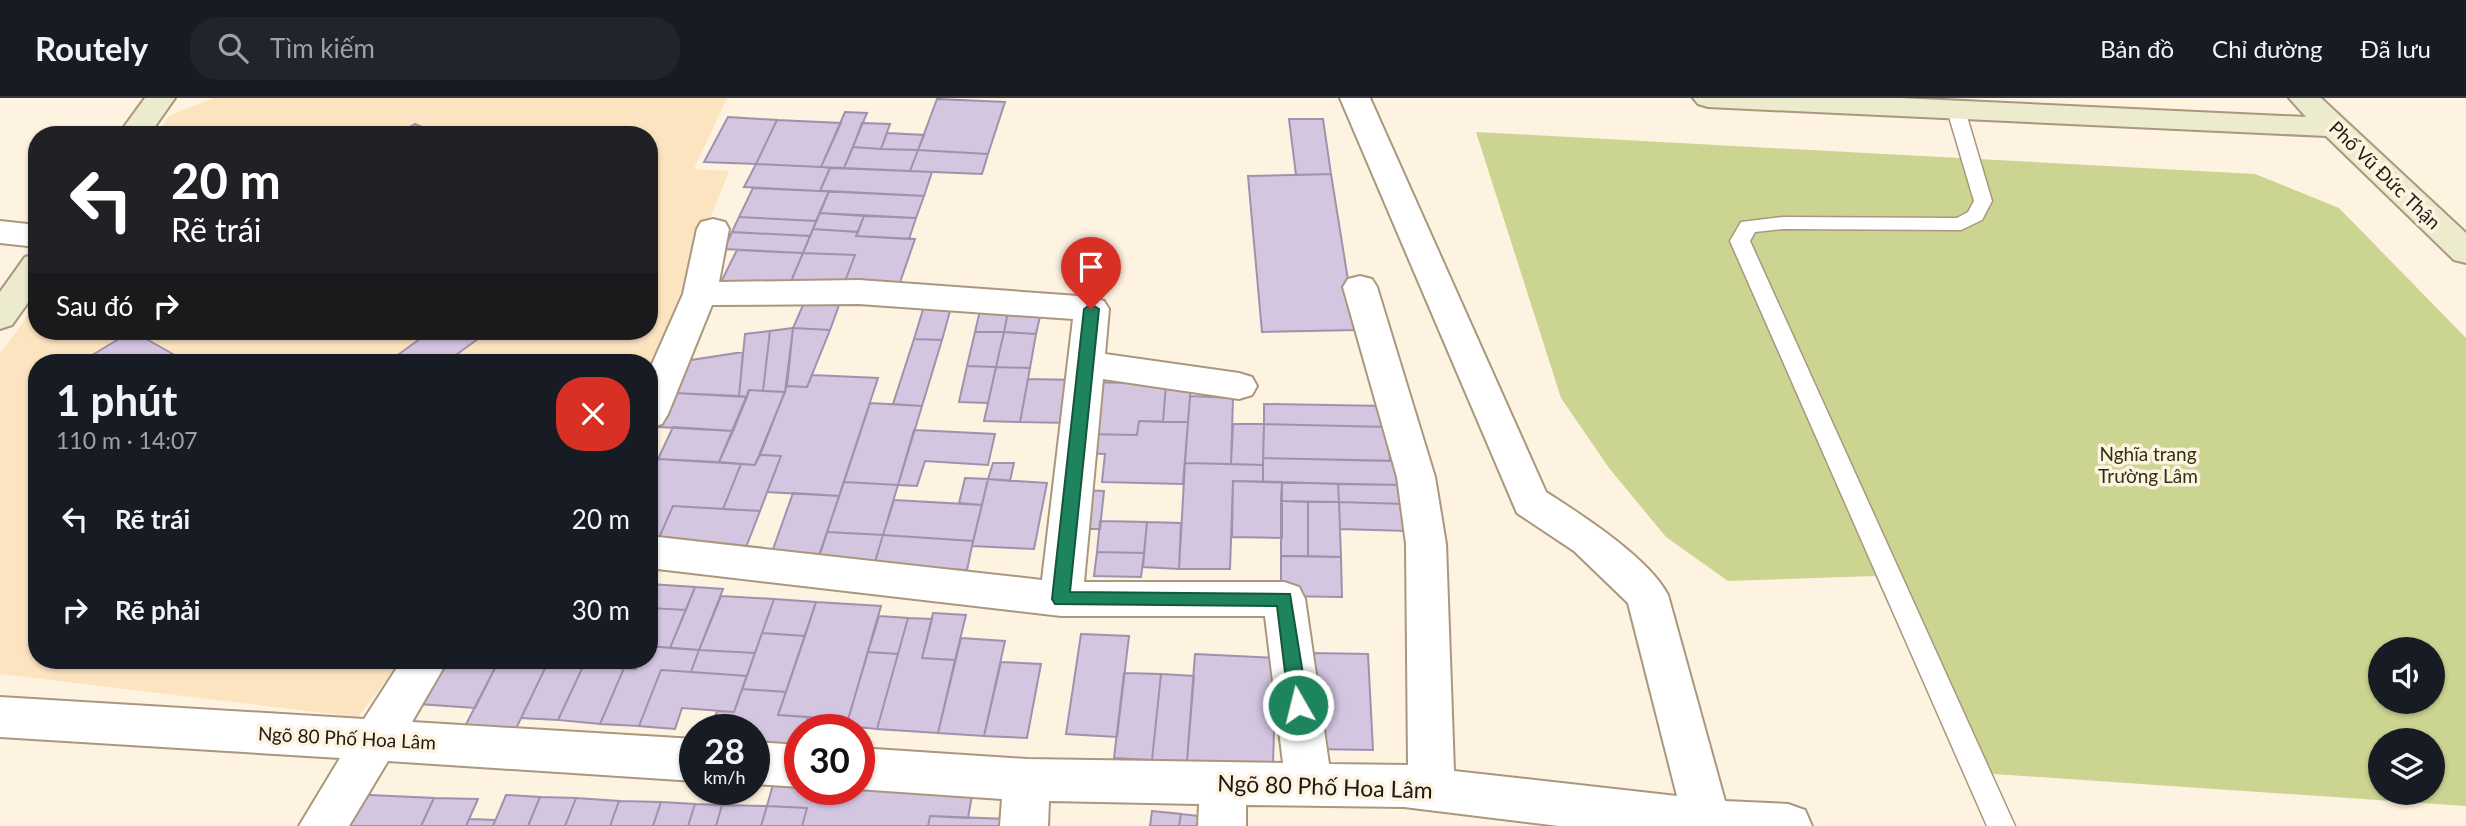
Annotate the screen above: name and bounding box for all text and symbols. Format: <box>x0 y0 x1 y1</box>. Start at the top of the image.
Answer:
search box <box>190 17 680 80</box>
text: Routely <box>35 28 148 68</box>
icon: search <box>214 29 252 67</box>
text: Tìm kiếm <box>270 32 375 64</box>
text: Bản đồ <box>2100 34 2174 63</box>
text: Chỉ đường <box>2212 34 2323 63</box>
text: Đã lưu <box>2361 34 2431 63</box>
street label: Phố Vũ Đức Thận <box>2325 116 2446 234</box>
text: 20 m <box>171 151 281 209</box>
icon: left <box>56 154 147 245</box>
text: Rẽ trái <box>171 210 262 249</box>
pin <box>1061 237 1121 309</box>
icon: arrive <box>1072 248 1110 286</box>
icon: right <box>147 287 185 325</box>
text: Sau đó <box>56 290 133 322</box>
text: 1 phút <box>56 375 177 425</box>
button: close <box>556 377 630 451</box>
text: 110 m · 14:07 <box>56 426 198 454</box>
park label: Nghĩa trang Trường Lâm <box>2098 442 2198 487</box>
icon: left <box>56 500 94 538</box>
text: Rẽ trái <box>115 503 190 535</box>
text: 20 m <box>572 503 630 535</box>
icon: right <box>56 591 94 629</box>
text: Rẽ phải <box>115 594 200 626</box>
text: 30 m <box>572 594 630 626</box>
map controls <box>2368 637 2445 805</box>
button: sound <box>2368 637 2445 714</box>
position arrow <box>1261 668 1335 742</box>
speed limit sign: 30 <box>784 714 875 805</box>
street label: Ngõ 80 Phố Hoa Lâm <box>257 721 437 754</box>
button: layers <box>2368 728 2445 805</box>
text: 28 <box>704 729 745 771</box>
text: km/h <box>703 766 746 788</box>
street label: Ngõ 80 Phố Hoa Lâm <box>1217 768 1433 804</box>

